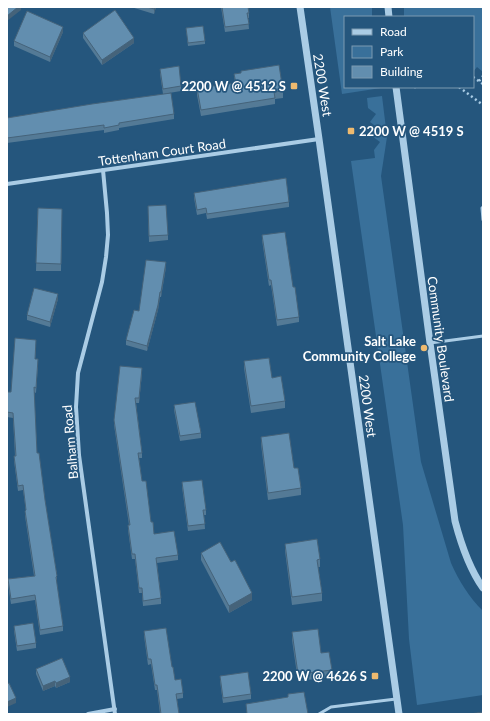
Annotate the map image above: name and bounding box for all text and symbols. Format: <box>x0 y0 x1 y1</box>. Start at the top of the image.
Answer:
legend <box>344 16 474 88</box>
text: Road <box>380 24 407 39</box>
text: Park <box>380 44 404 59</box>
street label: 2200 West <box>310 53 336 118</box>
text: Building <box>380 64 423 79</box>
place label: 2200 W @ 4512 S <box>181 78 286 94</box>
marker: 2200 W @ 4512 S <box>289 81 299 91</box>
place label: 2200 W @ 4519 S <box>359 123 464 139</box>
marker: 2200 W @ 4519 S <box>346 126 356 136</box>
street label: Tottenham Court Road <box>97 135 227 169</box>
street label: Community Boulevard <box>424 275 458 403</box>
place label: Salt Lake Community College <box>303 333 416 364</box>
marker: Salt Lake Community College <box>419 343 429 353</box>
street label: 2200 West <box>356 374 380 439</box>
street label: Balham Road <box>59 404 81 480</box>
place label: 2200 W @ 4626 S <box>262 668 367 684</box>
marker: 2200 W @ 4626 S <box>370 671 380 681</box>

